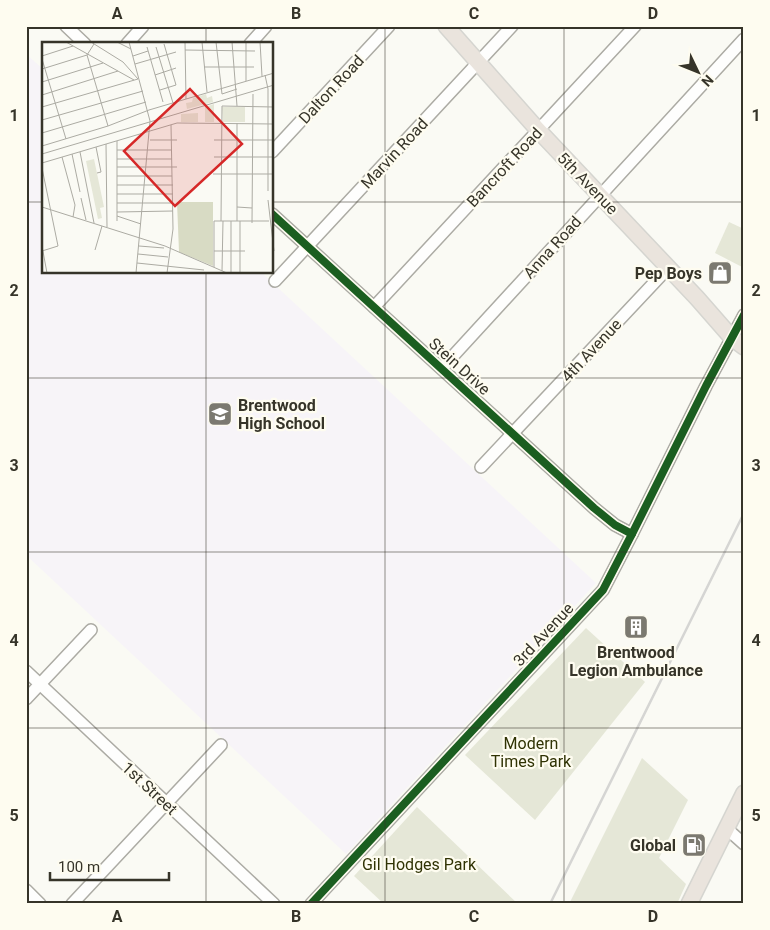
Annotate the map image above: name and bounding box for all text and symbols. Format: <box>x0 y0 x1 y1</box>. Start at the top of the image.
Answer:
text: A <box>112 4 123 23</box>
text: B <box>291 4 301 23</box>
text: C <box>469 4 479 23</box>
text: D <box>648 4 658 23</box>
inset map <box>42 42 274 274</box>
north arrow <box>672 48 722 98</box>
street label: Dalton Road <box>295 51 368 128</box>
text: N <box>698 72 717 90</box>
text: 1 <box>9 106 19 125</box>
text: 1 <box>751 106 761 125</box>
street label: Marvin Road <box>357 114 432 193</box>
street label: Bancroft Road <box>463 124 546 211</box>
street label: 5th Avenue <box>553 148 622 218</box>
street label: Anna Road <box>519 212 585 282</box>
shop icon: Pep Boys <box>707 260 733 286</box>
place label: Pep Boys <box>635 264 702 283</box>
text: 2 <box>9 281 19 300</box>
text: 2 <box>751 281 761 300</box>
street label: 4th Avenue <box>557 315 625 386</box>
street label: Stein Drive <box>425 334 494 399</box>
place label: Brentwood High School <box>238 396 325 433</box>
school or university icon: Brentwood High School <box>207 401 233 427</box>
text: 3 <box>9 456 19 475</box>
text: 3 <box>751 456 761 475</box>
street label: 3rd Avenue <box>509 599 577 670</box>
building icon: Brentwood Legion Ambulance <box>623 614 649 640</box>
text: 4 <box>9 631 19 650</box>
text: 4 <box>751 631 761 650</box>
place label: Brentwood Legion Ambulance <box>569 643 703 680</box>
park label: Modern Times Park <box>491 734 572 771</box>
street label: 1st Street <box>118 758 181 819</box>
text: 5 <box>9 806 19 825</box>
text: 5 <box>751 806 761 825</box>
fuel station icon: Global <box>681 832 707 858</box>
place label: Global <box>630 836 676 855</box>
scale bar <box>50 850 169 882</box>
park label: Gil Hodges Park <box>362 855 477 874</box>
text: 100 m <box>58 858 100 876</box>
text: A <box>112 907 123 926</box>
text: B <box>291 907 301 926</box>
text: C <box>469 907 479 926</box>
text: D <box>648 907 658 926</box>

